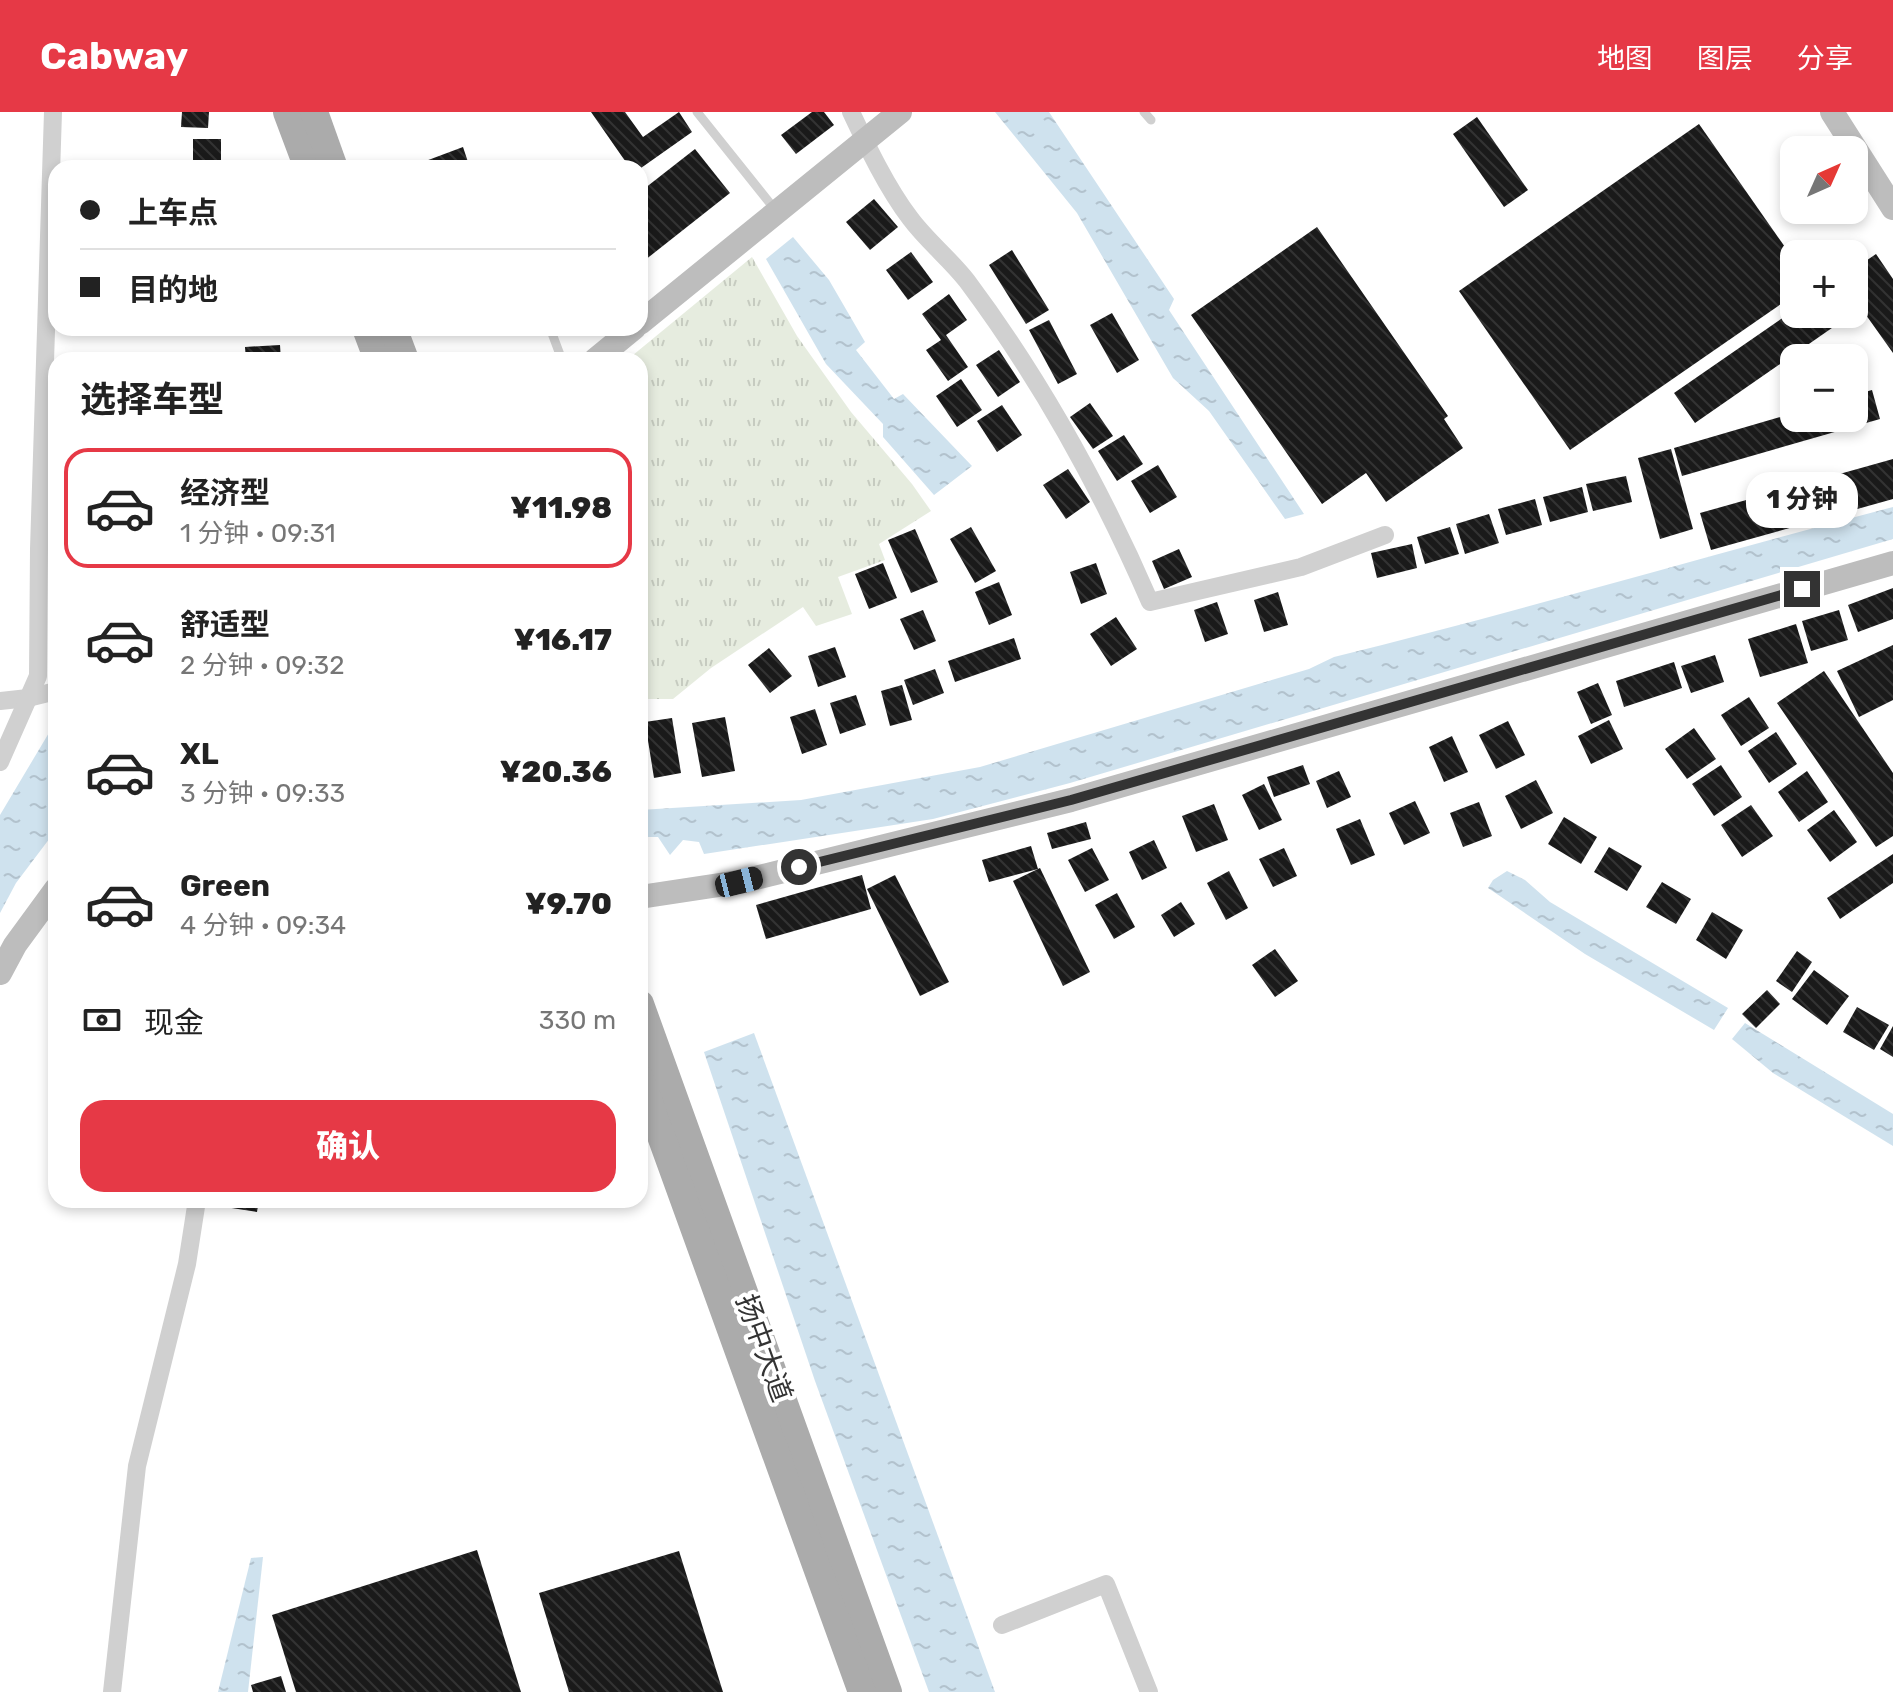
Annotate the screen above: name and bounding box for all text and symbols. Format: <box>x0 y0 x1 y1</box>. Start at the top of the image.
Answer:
text: Cabway <box>40 33 188 79</box>
text: 地图 <box>1597 42 1653 75</box>
text: 图层 <box>1697 42 1753 75</box>
text: 分享 <box>1797 42 1853 75</box>
north arrow <box>1780 136 1868 224</box>
map controls <box>1780 136 1868 432</box>
text: 上车点 <box>128 195 218 231</box>
button: + <box>1780 240 1868 328</box>
text: 目的地 <box>128 272 218 308</box>
button: − <box>1780 344 1868 432</box>
text: 选择车型 <box>80 378 224 421</box>
icon: car <box>84 472 156 544</box>
callout: 1 分钟 <box>1746 473 1858 529</box>
text: 经济型 <box>180 475 270 511</box>
text: 1 分钟 <box>1767 484 1837 515</box>
text: ¥11.98 <box>510 490 612 526</box>
text: 1 分钟 · 09:31 <box>180 518 336 549</box>
route end <box>1784 571 1820 607</box>
icon: car <box>84 604 156 676</box>
text: 舒适型 <box>180 607 270 643</box>
text: ¥16.17 <box>514 622 612 658</box>
text: 2 分钟 · 09:32 <box>180 650 344 681</box>
icon: car <box>84 736 156 808</box>
text: XL <box>180 736 219 772</box>
text: ¥20.36 <box>500 754 612 790</box>
text: 3 分钟 · 09:33 <box>180 778 345 809</box>
route start <box>781 849 817 885</box>
car <box>713 865 765 899</box>
icon: car <box>84 868 156 940</box>
text: Green <box>180 868 270 904</box>
text: ¥9.70 <box>525 886 612 922</box>
text: 4 分钟 · 09:34 <box>180 910 346 941</box>
icon: cash <box>80 998 124 1042</box>
text: 现金 <box>144 1005 204 1041</box>
text: 330 m <box>539 1005 616 1036</box>
button: 确认 <box>80 1100 616 1192</box>
street label: 扬中大道 <box>729 1290 799 1406</box>

